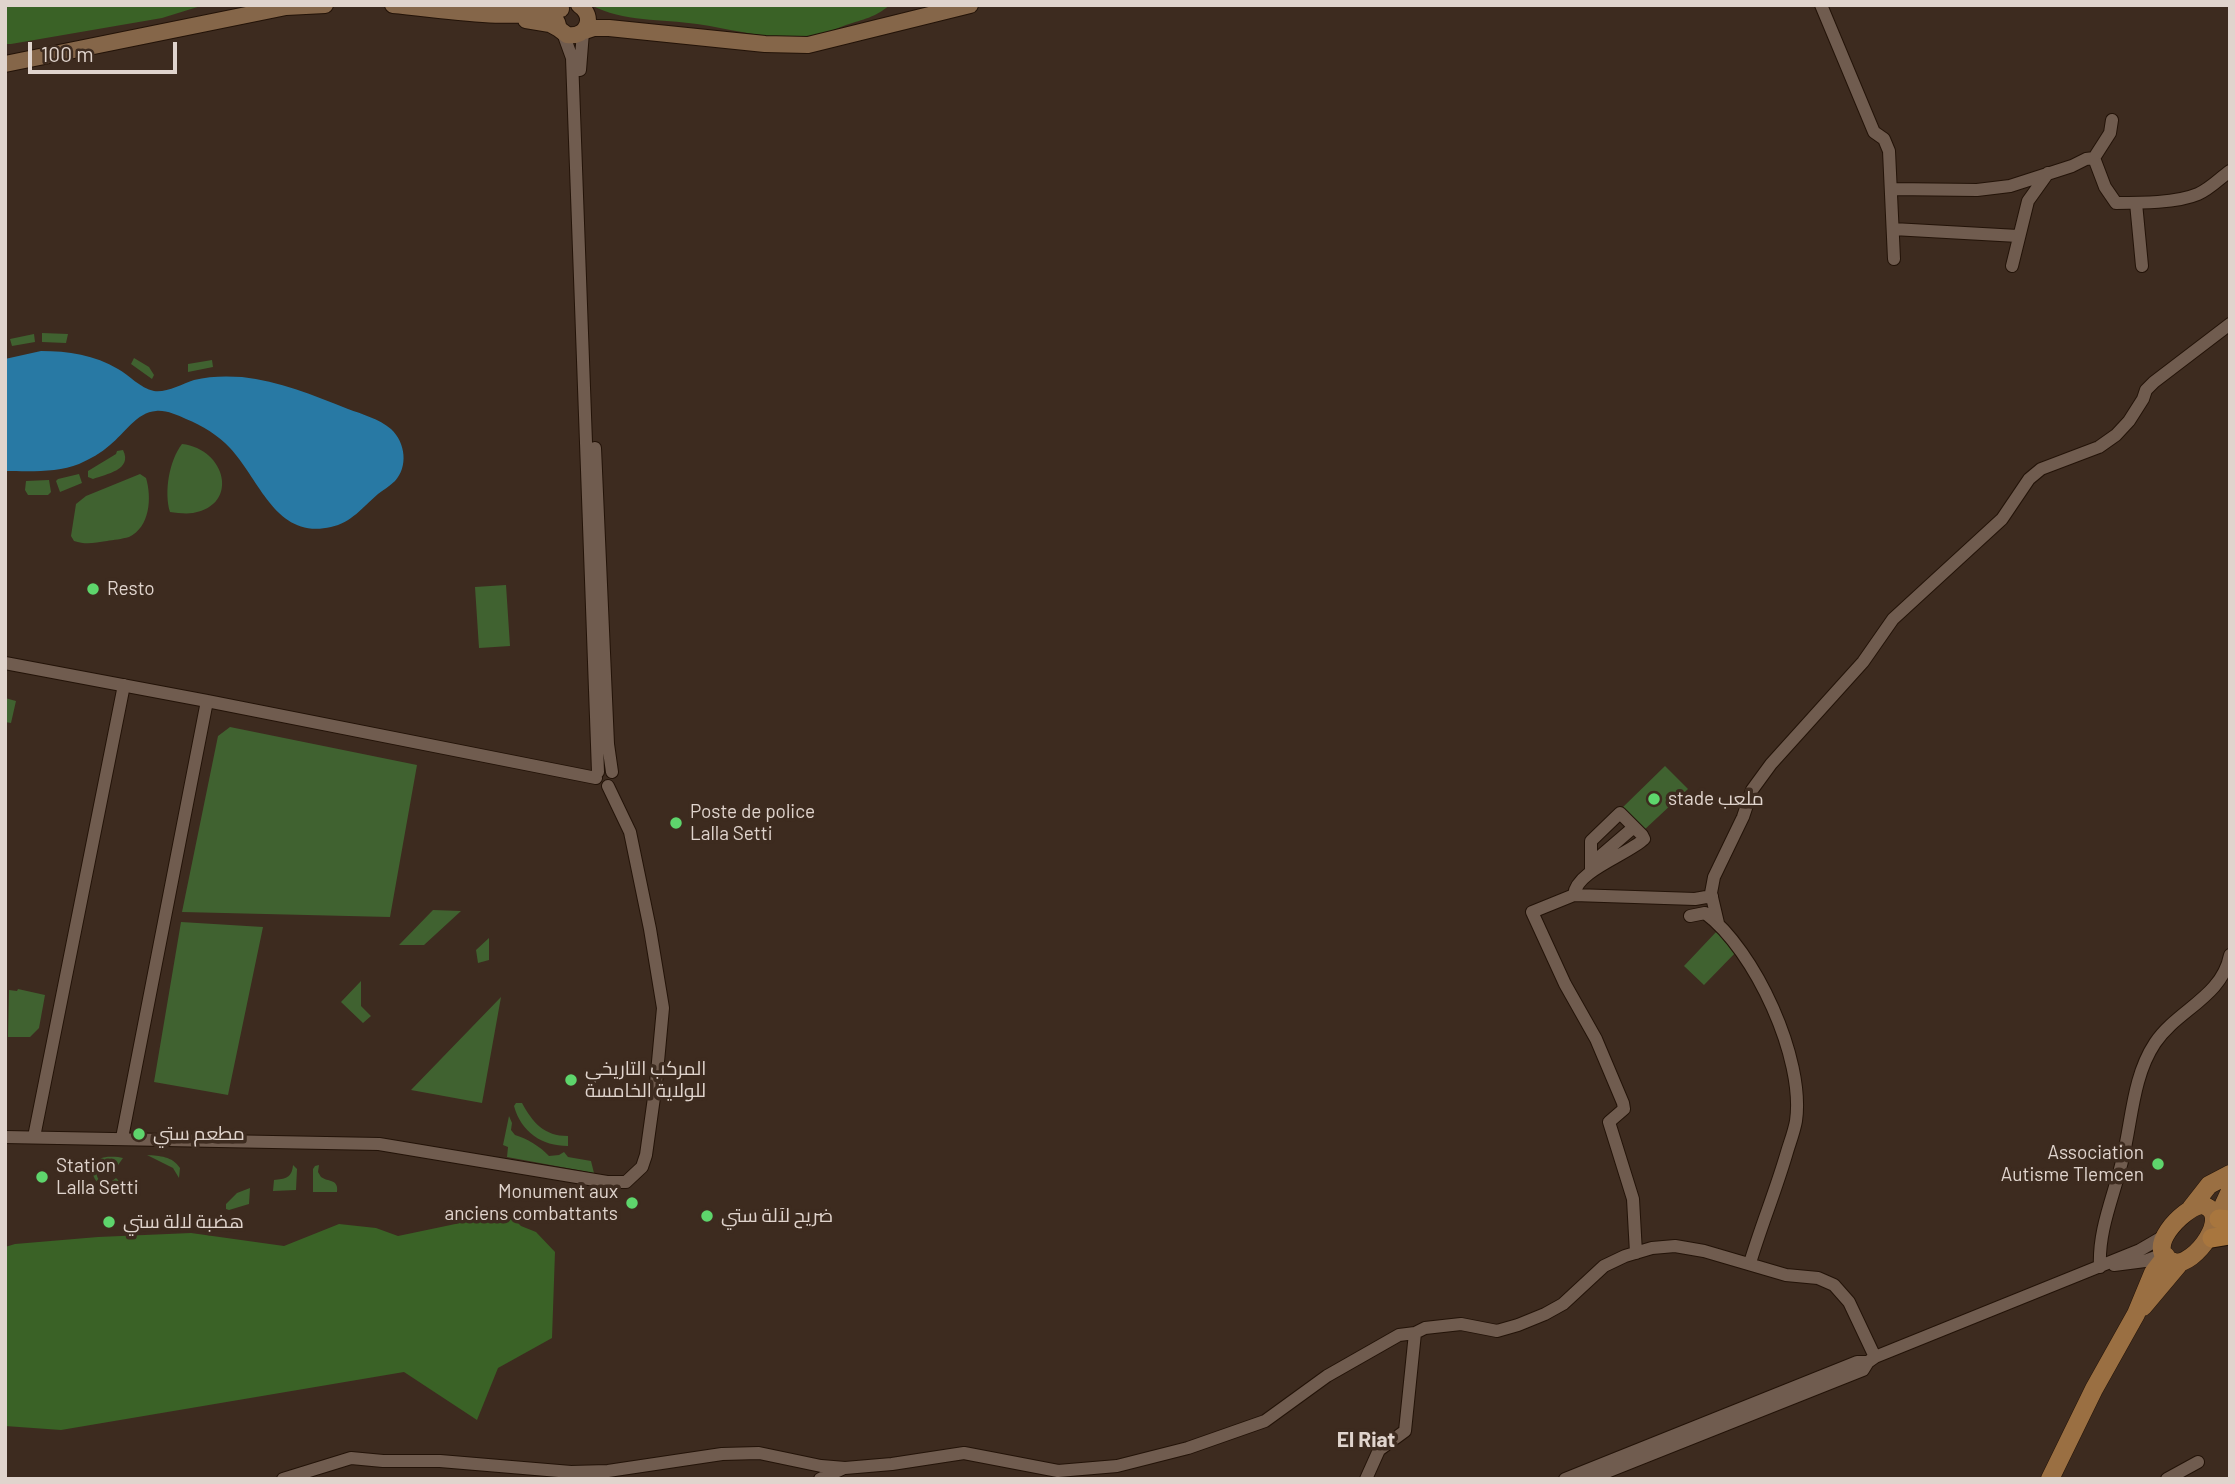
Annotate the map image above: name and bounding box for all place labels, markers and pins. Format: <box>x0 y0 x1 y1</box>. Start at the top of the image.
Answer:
place label: Resto <box>107 578 155 600</box>
marker: Resto <box>85 581 101 597</box>
place label: stade ملعب <box>1668 788 1764 810</box>
marker: stade ملعب <box>1646 791 1662 807</box>
place label: Poste de police Lalla Setti <box>690 801 815 845</box>
marker: Poste de police Lalla Setti <box>668 815 684 831</box>
place label: المركب التاريخي للولاية الخامسة <box>585 1058 706 1102</box>
marker: المركب التاريخي للولاية الخامسة <box>563 1072 579 1088</box>
place label: مطعم ستي <box>153 1123 245 1145</box>
marker: مطعم ستي <box>131 1126 147 1142</box>
place label: Association Autisme Tlemcen <box>2001 1142 2144 1186</box>
place label: Station Lalla Setti <box>56 1155 139 1199</box>
marker: Association Autisme Tlemcen <box>2150 1156 2166 1172</box>
marker: Station Lalla Setti <box>34 1169 50 1185</box>
place label: Monument aux anciens combattants <box>444 1181 618 1225</box>
marker: Monument aux anciens combattants <box>624 1195 640 1211</box>
place label: ضريح لآلة ستي <box>721 1205 833 1227</box>
marker: ضريح لآلة ستي <box>699 1208 715 1224</box>
place label: هضبة لالة ستي <box>123 1211 244 1233</box>
marker: هضبة لالة ستي <box>101 1214 117 1230</box>

